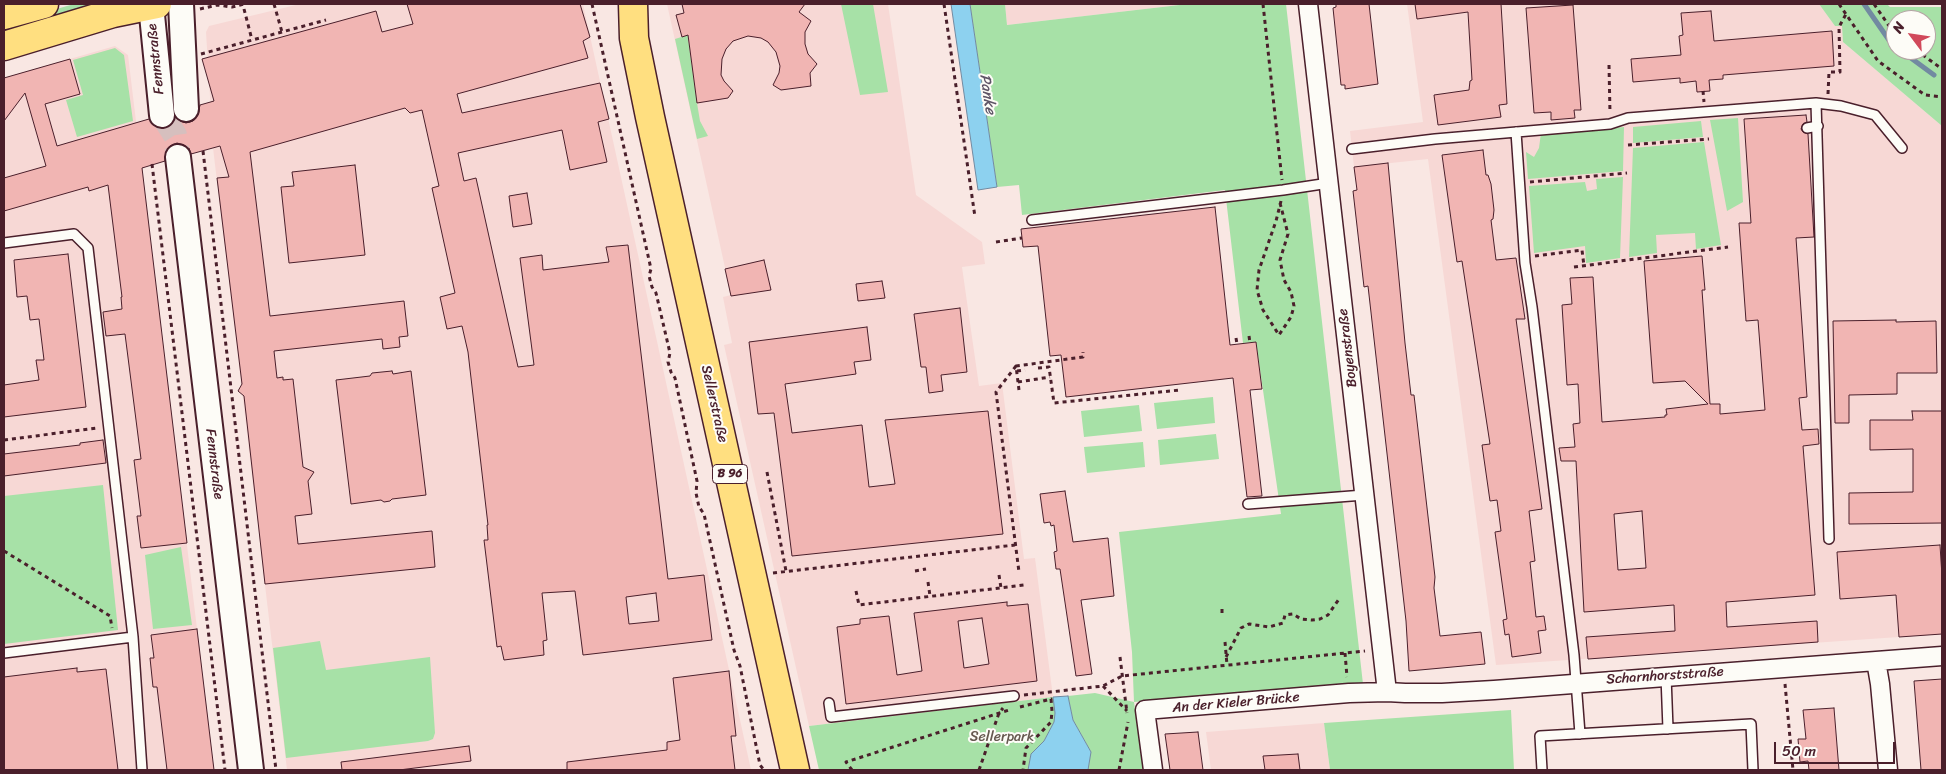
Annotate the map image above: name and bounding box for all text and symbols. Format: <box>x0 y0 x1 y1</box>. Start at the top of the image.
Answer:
north arrow <box>1886 10 1936 60</box>
text: N <box>1885 17 1912 38</box>
street label: Fennstraße <box>144 23 168 95</box>
water label: Panke <box>975 73 999 115</box>
street label: Boyenstraße <box>1335 308 1361 388</box>
street label: Sellerstraße <box>697 364 731 444</box>
street label: Fennstraße <box>201 428 227 500</box>
road number: B 96 <box>712 464 748 484</box>
street label: Scharnhorststraße <box>1606 664 1724 688</box>
street label: An der Kieler Brücke <box>1172 689 1300 717</box>
park label: Sellerpark <box>970 729 1034 745</box>
scale bar <box>1776 732 1897 764</box>
text: 50 m <box>1782 738 1816 764</box>

